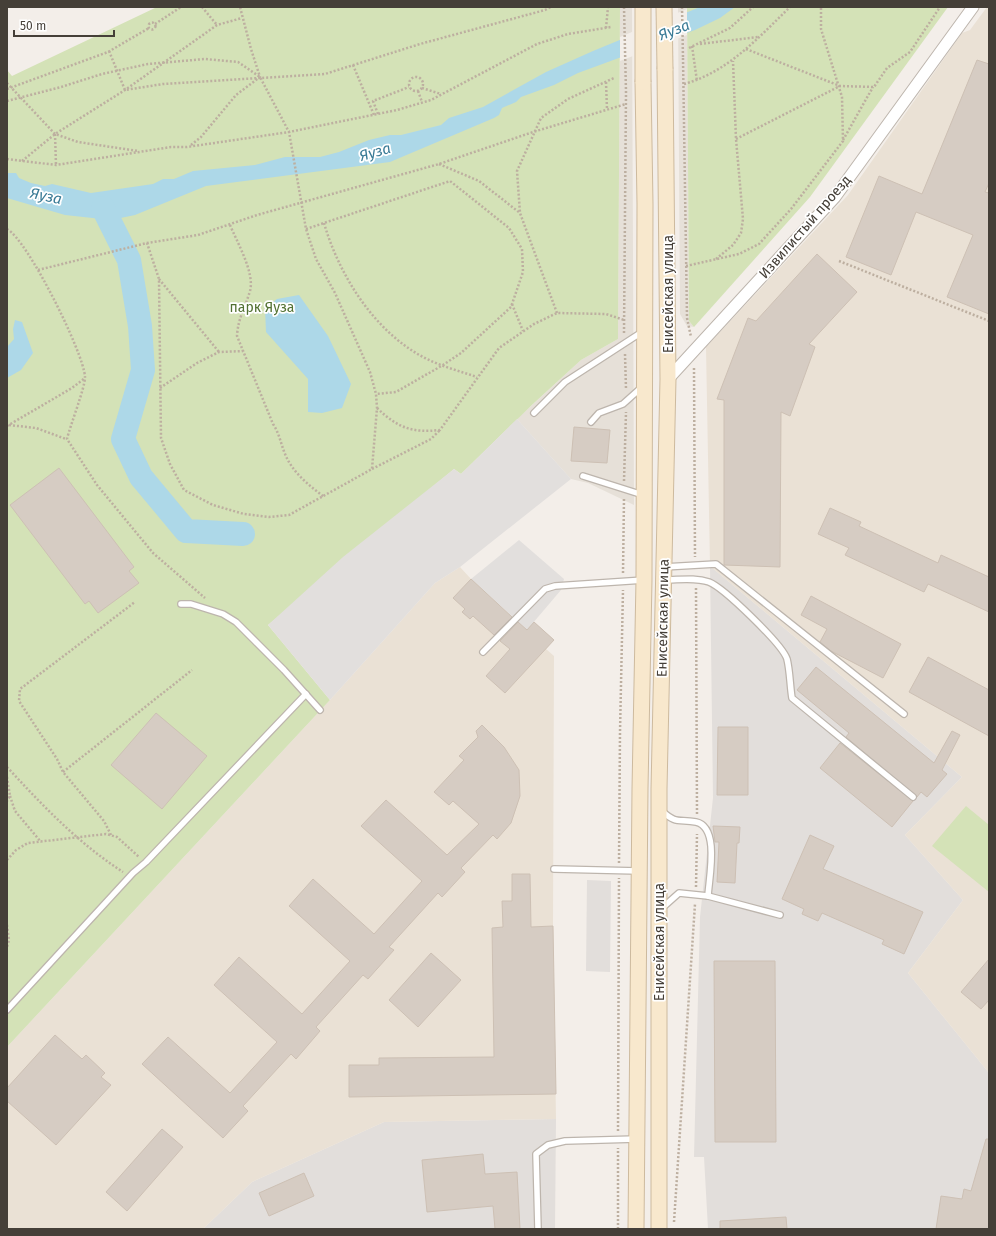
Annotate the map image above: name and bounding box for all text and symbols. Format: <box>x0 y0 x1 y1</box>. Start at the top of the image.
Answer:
scale bar <box>14 12 114 38</box>
water label: Яуза <box>655 16 692 45</box>
text: 50 m <box>20 19 46 33</box>
water label: Яуза <box>356 139 393 165</box>
street label: Извилистый проезд <box>755 172 855 282</box>
water label: Яуза <box>27 184 64 208</box>
street label: Енисейская улица <box>660 235 677 353</box>
park label: парк Яуза <box>230 299 294 316</box>
street label: Енисейская улица <box>653 559 673 677</box>
street label: Енисейская улица <box>651 883 668 1001</box>

